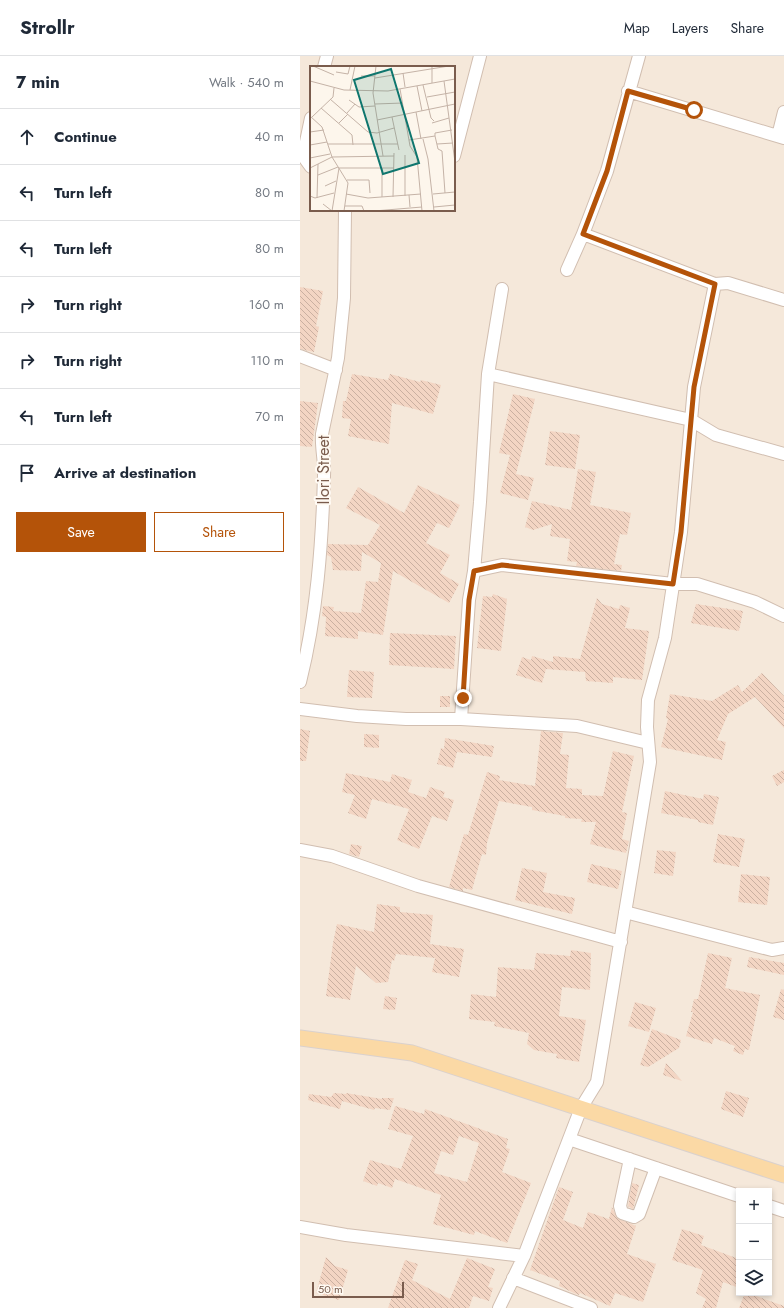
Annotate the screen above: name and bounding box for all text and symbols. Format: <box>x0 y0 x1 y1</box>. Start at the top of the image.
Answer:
text: Strollr <box>20 14 75 41</box>
text: Map <box>624 18 650 38</box>
text: Layers <box>672 18 708 38</box>
text: Share <box>730 18 764 38</box>
inset map <box>310 66 455 211</box>
text: 7 min <box>16 70 60 94</box>
text: Walk · 540 m <box>209 73 284 92</box>
route start <box>685 101 703 119</box>
icon: ahead <box>16 126 38 148</box>
text: Continue <box>54 126 117 148</box>
text: 40 m <box>255 127 284 146</box>
icon: left <box>16 182 38 204</box>
text: Turn left <box>54 182 112 204</box>
text: 80 m <box>255 183 284 202</box>
icon: left <box>16 238 38 260</box>
text: Turn left <box>54 238 112 260</box>
text: 80 m <box>255 239 284 258</box>
icon: right <box>16 294 38 316</box>
text: Turn right <box>54 294 122 316</box>
text: 160 m <box>249 295 284 314</box>
icon: right <box>16 350 38 372</box>
text: Turn right <box>54 350 122 372</box>
text: 110 m <box>250 351 284 370</box>
icon: left <box>16 406 38 428</box>
text: Turn left <box>54 406 112 428</box>
text: 70 m <box>255 407 284 426</box>
street label: Ilori Street <box>312 435 335 504</box>
icon: arrive <box>16 462 38 484</box>
text: Arrive at destination <box>54 462 196 484</box>
button: Save <box>16 512 146 552</box>
button: Share <box>154 512 284 552</box>
route end <box>454 689 472 707</box>
map controls <box>736 1188 772 1296</box>
button: + <box>736 1188 772 1224</box>
button: − <box>736 1224 772 1260</box>
button: layers <box>736 1260 772 1296</box>
scale bar <box>312 1280 404 1299</box>
text: 50 m <box>318 1281 343 1297</box>

